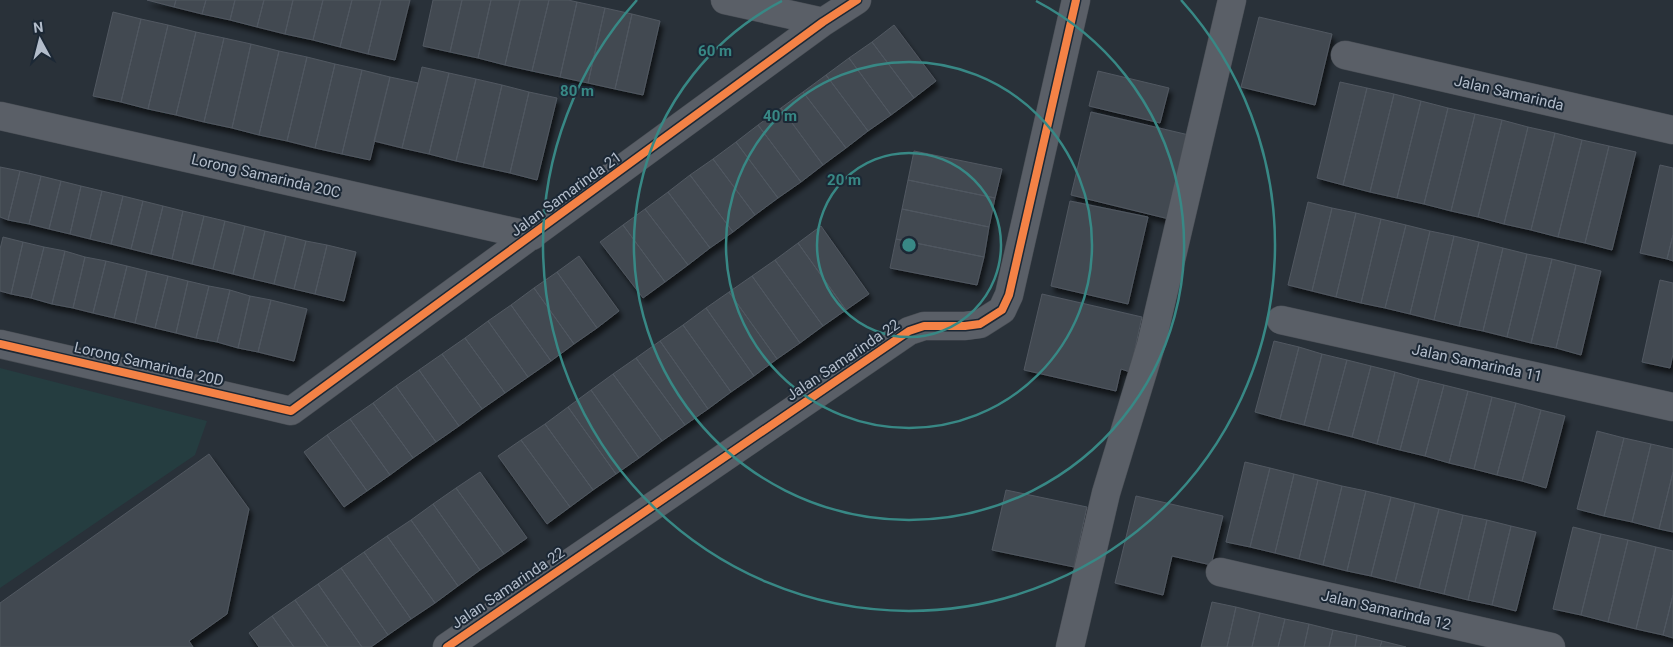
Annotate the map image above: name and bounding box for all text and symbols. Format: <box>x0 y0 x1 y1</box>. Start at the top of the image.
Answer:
north arrow <box>15 15 65 65</box>
text: N <box>33 19 44 36</box>
text: 60 m <box>698 42 732 60</box>
street label: Jalan Samarinda <box>1452 72 1566 114</box>
text: 80 m <box>560 82 594 100</box>
text: 40 m <box>763 107 797 125</box>
street label: Jalan Samarinda 21 <box>507 148 625 240</box>
street label: Lorong Samarinda 20C <box>189 150 343 202</box>
text: 20 m <box>827 171 861 189</box>
centre of rings <box>900 236 918 254</box>
street label: Jalan Samarinda 22 <box>783 315 903 405</box>
street label: Lorong Samarinda 20D <box>72 338 226 390</box>
street label: Jalan Samarinda 11 <box>1410 340 1544 386</box>
street label: Jalan Samarinda 22 <box>448 543 568 633</box>
street label: Jalan Samarinda 12 <box>1319 586 1453 634</box>

